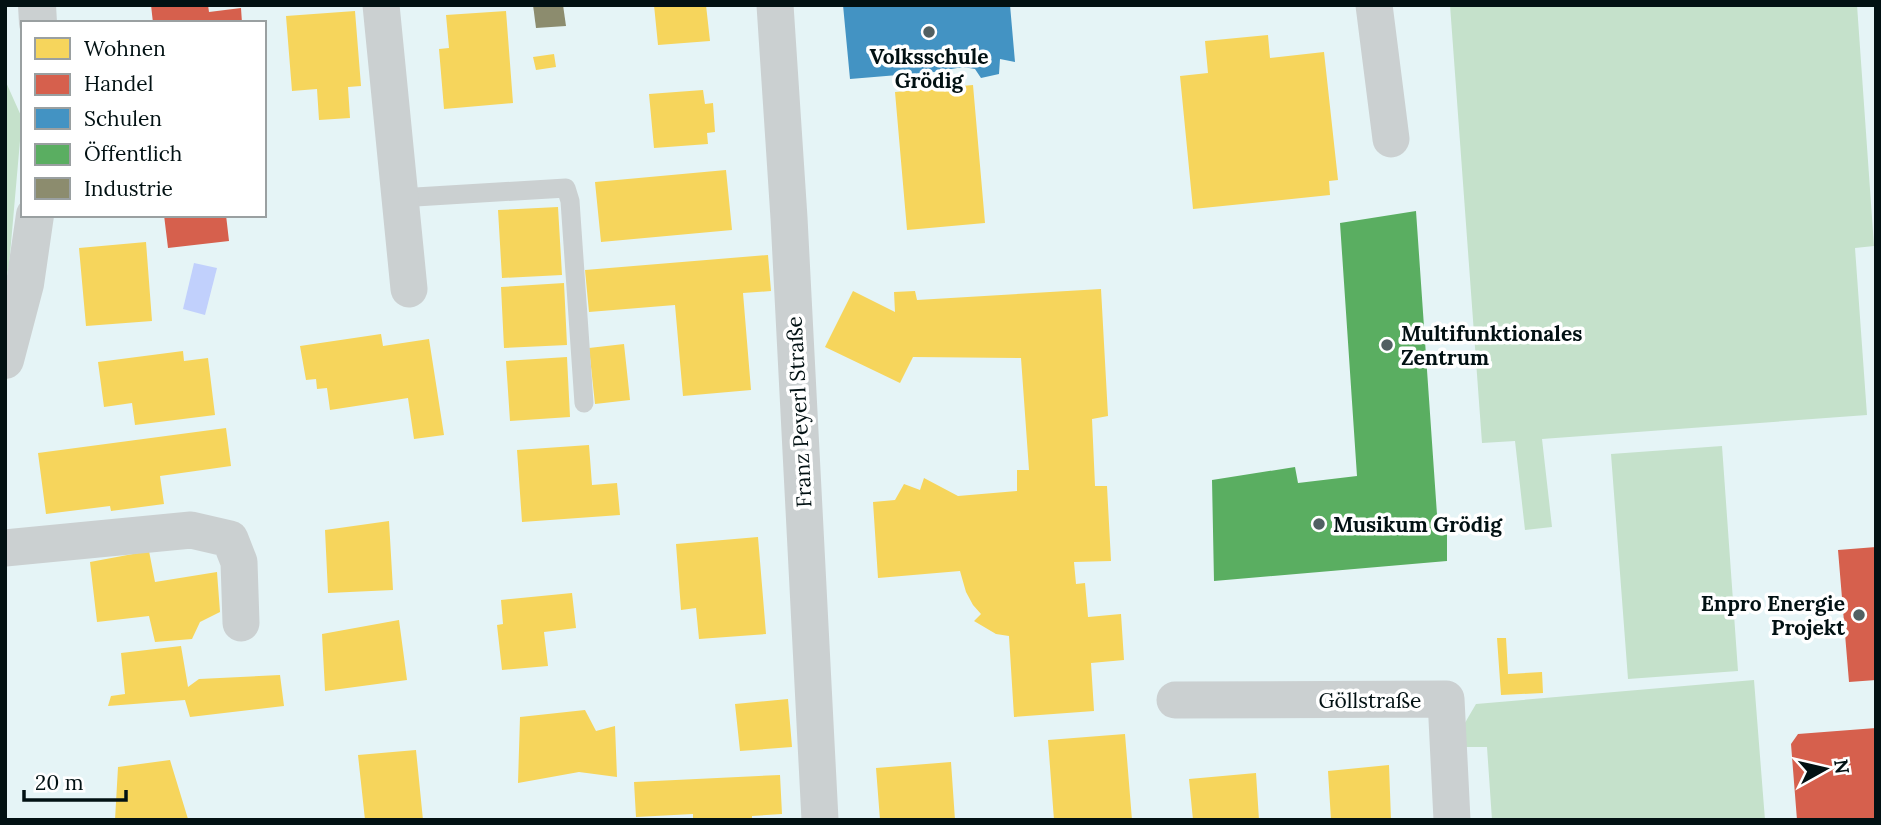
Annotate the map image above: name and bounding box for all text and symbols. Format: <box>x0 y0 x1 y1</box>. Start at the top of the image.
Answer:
legend <box>21 21 266 217</box>
marker: Volksschule Grödig <box>921 24 937 40</box>
text: Wohnen <box>84 35 166 62</box>
place label: Volksschule Grödig <box>869 43 989 94</box>
text: Handel <box>84 70 153 97</box>
text: Schulen <box>84 105 162 132</box>
text: Öffentlich <box>84 140 182 167</box>
text: Industrie <box>84 175 173 202</box>
street label: Franz Peyerl Straße <box>780 316 818 508</box>
place label: Multifunktionales Zentrum <box>1401 320 1582 371</box>
marker: Multifunktionales Zentrum <box>1379 337 1395 353</box>
place label: Musikum Grödig <box>1333 511 1503 538</box>
marker: Musikum Grödig <box>1311 516 1327 532</box>
place label: Enpro Energie Projekt <box>1701 590 1845 641</box>
marker: Enpro Energie Projekt <box>1851 607 1867 623</box>
street label: Göllstraße <box>1318 687 1422 714</box>
north arrow <box>1790 734 1860 804</box>
scale bar <box>24 758 126 802</box>
text: N <box>1829 758 1855 776</box>
text: 20 m <box>35 769 84 796</box>

